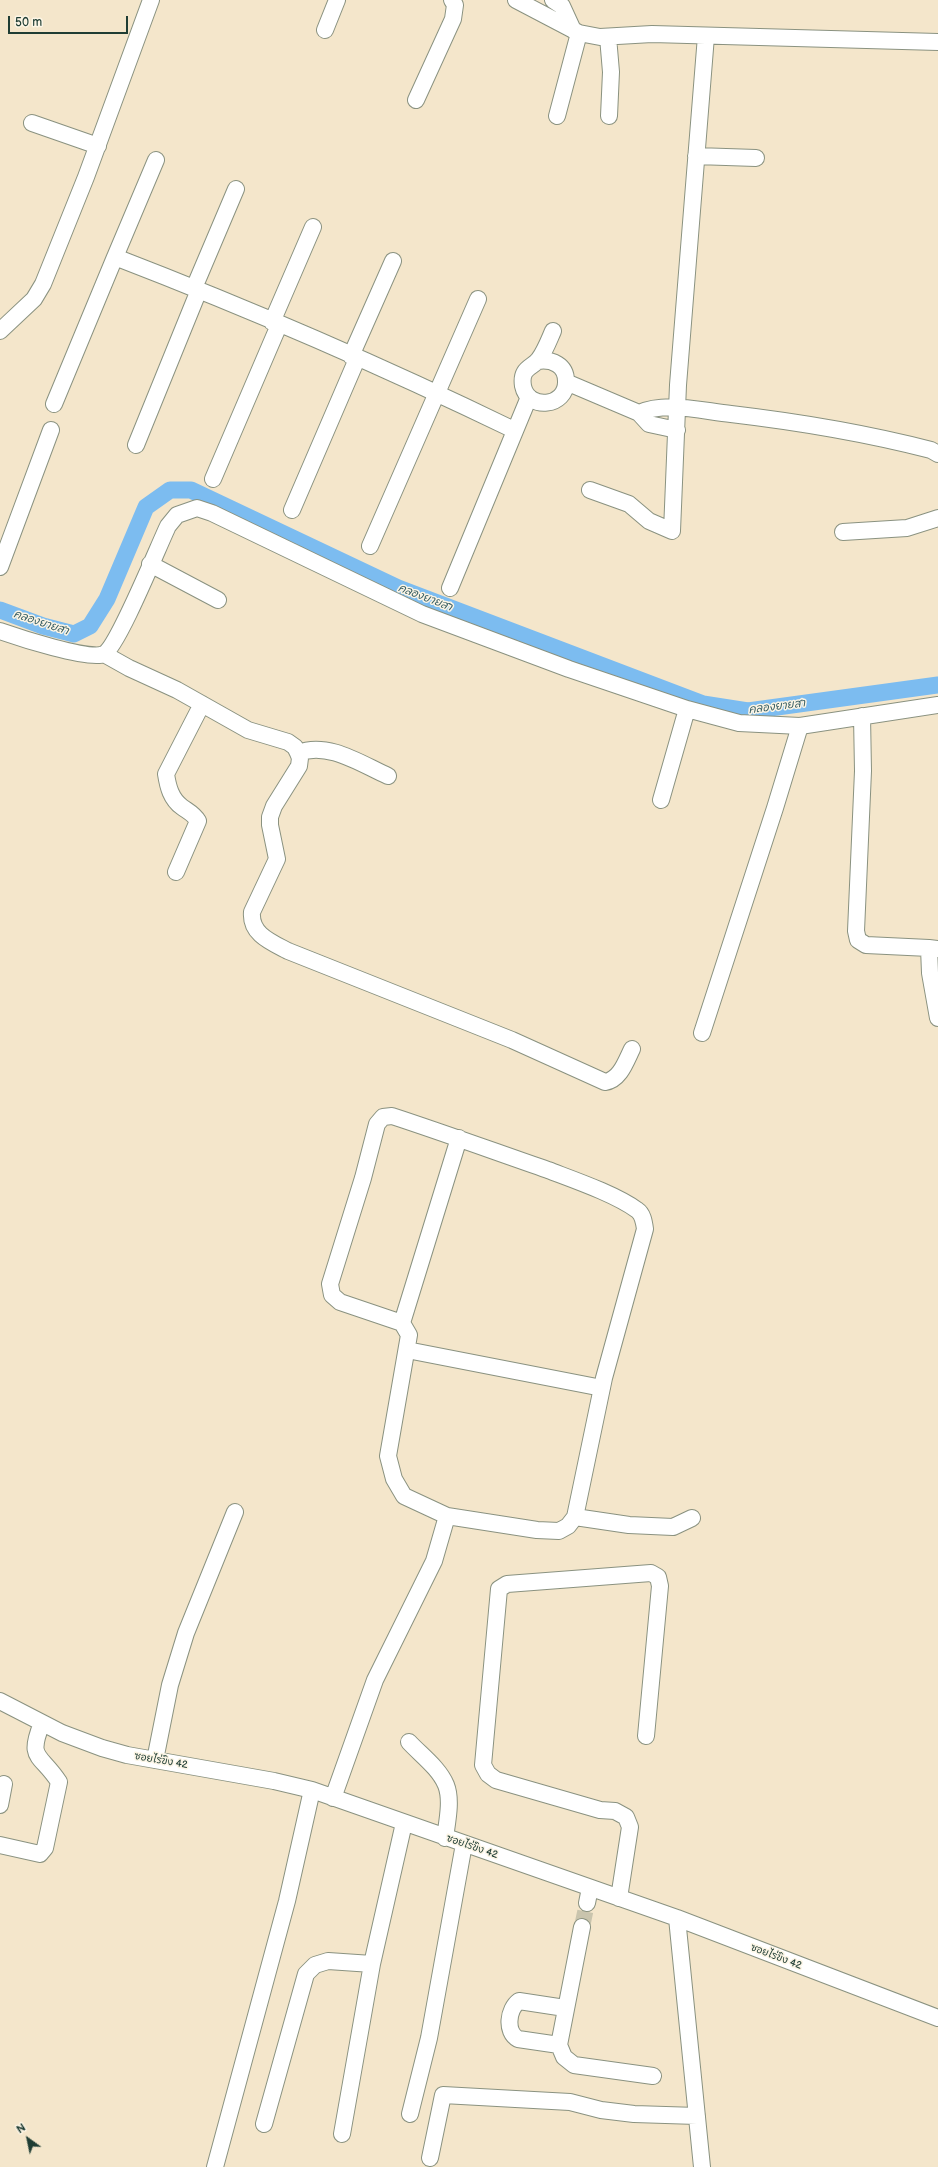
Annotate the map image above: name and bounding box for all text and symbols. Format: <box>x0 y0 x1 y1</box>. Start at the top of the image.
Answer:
scale bar <box>10 8 130 34</box>
text: 50 m <box>15 15 42 30</box>
water label: คลองยายสา <box>396 582 454 614</box>
water label: คลองยายสา <box>12 608 70 638</box>
water label: คลองยายสา <box>748 697 806 717</box>
street label: ซอยไร่ขิง 42 <box>133 1750 189 1772</box>
street label: ซอยไร่ขิง 42 <box>445 1833 499 1861</box>
street label: ซอยไร่ขิง 42 <box>749 1942 803 1972</box>
north arrow <box>8 2119 48 2159</box>
text: N <box>14 2121 28 2136</box>

